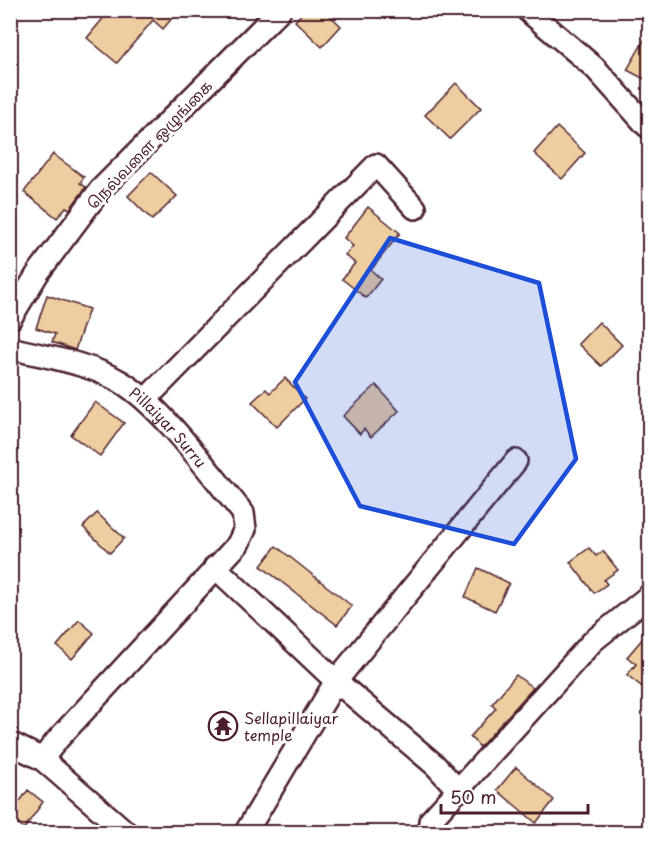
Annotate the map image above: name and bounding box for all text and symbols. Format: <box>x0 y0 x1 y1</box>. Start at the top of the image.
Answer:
street label: நெல்வளை ஒழுங்கை <box>81 74 218 214</box>
street label: Pillaiyar Surru <box>125 380 213 472</box>
place label: Sellapillaiyar temple <box>244 706 338 746</box>
temple icon: Sellapillaiyar temple <box>207 710 239 742</box>
scale bar <box>441 777 588 815</box>
text: 50 m <box>450 783 497 810</box>

